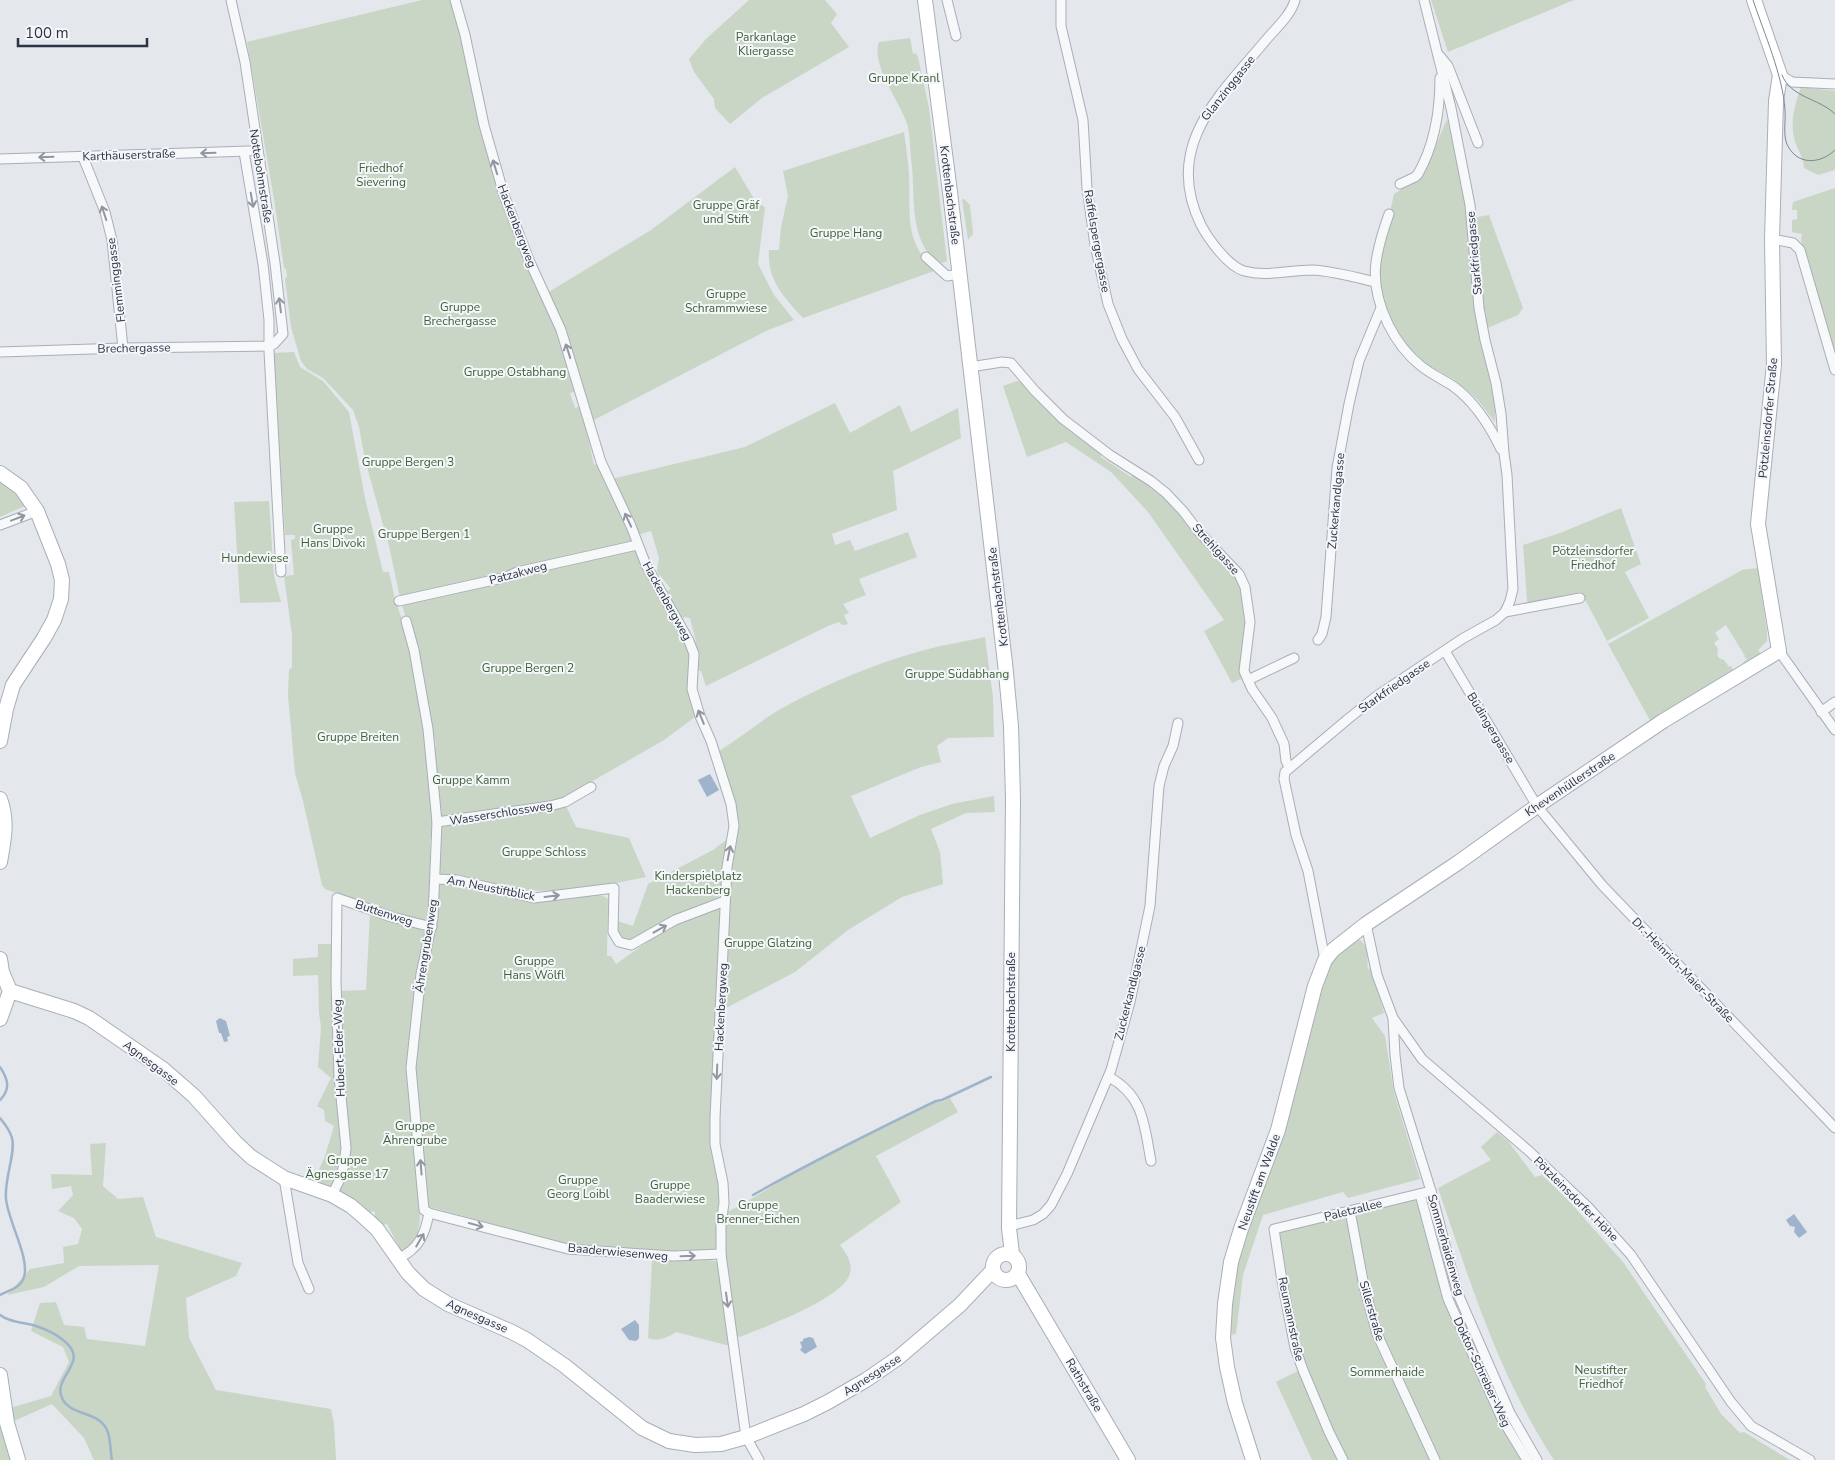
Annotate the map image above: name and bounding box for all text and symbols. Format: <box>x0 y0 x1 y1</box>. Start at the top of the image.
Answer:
scale bar <box>18 15 146 47</box>
text: 100 m <box>25 23 69 43</box>
park label: Parkanlage Kliergasse <box>736 29 796 59</box>
street label: Glanzinggasse <box>1197 52 1259 124</box>
park label: Gruppe Kranl <box>868 70 940 86</box>
street label: Nottebohmstraße <box>246 128 276 224</box>
street label: Karthäuserstraße <box>82 145 176 165</box>
street label: Krottenbachstraße <box>936 145 964 245</box>
one-way arrow <box>201 148 217 158</box>
one-way arrow <box>38 153 54 162</box>
park label: Friedhof Sievering <box>356 160 406 190</box>
one-way arrow <box>490 160 499 176</box>
street label: Hackenbergweg <box>494 182 540 270</box>
street label: Raffelspergergasse <box>1080 188 1114 294</box>
one-way arrow <box>247 192 257 208</box>
park label: Gruppe Gräf und Stift <box>693 197 760 227</box>
one-way arrow <box>99 205 109 221</box>
street label: Starkfriedgasse <box>1462 210 1486 296</box>
park label: Gruppe Hang <box>810 225 882 241</box>
street label: Flemminggasse <box>103 237 129 323</box>
park label: Gruppe Schrammwiese <box>685 286 767 316</box>
one-way arrow <box>275 297 285 313</box>
park label: Gruppe Brechergasse <box>423 299 497 329</box>
street label: Brechergasse <box>97 339 171 357</box>
one-way arrow <box>562 343 572 359</box>
street label: Pötzleinsdorfer Straße <box>1755 357 1781 479</box>
park label: Gruppe Ostabhang <box>464 364 566 380</box>
street label: Zuckerkandlgasse <box>1324 452 1348 550</box>
park label: Gruppe Bergen 3 <box>362 454 454 470</box>
one-way arrow <box>10 513 26 522</box>
one-way arrow <box>622 513 632 528</box>
street label: Strehlgasse <box>1189 520 1243 578</box>
park label: Gruppe Hans Divoki <box>301 521 365 551</box>
park label: Gruppe Bergen 1 <box>378 526 470 542</box>
park label: Pötzleinsdorfer Friedhof <box>1552 543 1635 573</box>
street label: Krottenbachstraße <box>984 547 1012 647</box>
park label: Hundewiese <box>221 550 289 566</box>
street label: Patzakweg <box>487 558 549 588</box>
street label: Hackenbergweg <box>639 559 695 643</box>
street label: Starkfriedgasse <box>1355 655 1433 717</box>
park label: Gruppe Bergen 2 <box>482 660 574 676</box>
park label: Gruppe Südabhang <box>905 666 1009 682</box>
street label: Büdingergasse <box>1463 689 1519 767</box>
one-way arrow <box>696 710 705 725</box>
park label: Gruppe Breiten <box>317 729 399 745</box>
street label: Khevenhüllerstraße <box>1522 748 1618 820</box>
park label: Gruppe Kamm <box>432 772 510 788</box>
street label: Wasserschlossweg <box>448 797 554 829</box>
park label: Gruppe Schloss <box>502 844 587 860</box>
one-way arrow <box>725 845 735 861</box>
park label: Kinderspielplatz Hackenberg <box>655 868 742 898</box>
street label: Am Neustiftblick <box>445 872 537 905</box>
one-way arrow <box>544 891 560 901</box>
street label: Buttenweg <box>353 896 415 930</box>
street label: Ährengrubenweg <box>411 898 441 994</box>
street label: Dr.-Heinrich-Maier-Straße <box>1628 914 1738 1026</box>
one-way arrow <box>652 923 667 933</box>
park label: Gruppe Glatzing <box>724 935 812 951</box>
street label: Zuckerkandlgasse <box>1111 944 1149 1042</box>
street label: Krottenbachstraße <box>1003 952 1019 1052</box>
park label: Gruppe Hans Wölfl <box>503 953 565 983</box>
street label: Hackenbergweg <box>711 963 731 1051</box>
street label: Hubert-Eder-Weg <box>329 999 349 1097</box>
street label: Agnesgasse <box>120 1037 182 1089</box>
one-way arrow <box>713 1064 722 1080</box>
park label: Gruppe Ährengrube <box>383 1118 447 1148</box>
street label: Neustift am Walde <box>1234 1132 1284 1232</box>
park label: Gruppe Ägnesgasse 17 <box>305 1152 389 1182</box>
street label: Pötzleinsdorfer Höhe <box>1530 1153 1622 1245</box>
one-way arrow <box>416 1159 425 1175</box>
park label: Gruppe Georg Loibl <box>547 1172 610 1202</box>
park label: Gruppe Baaderwiese <box>635 1177 705 1207</box>
street label: Sommerhaidenweg <box>1424 1192 1468 1298</box>
street label: Paletzallee <box>1322 1195 1384 1225</box>
park label: Gruppe Brenner-Eichen <box>716 1197 800 1227</box>
one-way arrow <box>468 1220 484 1230</box>
one-way arrow <box>415 1232 425 1247</box>
street label: Baaderwiesenweg <box>567 1240 669 1264</box>
one-way arrow <box>679 1251 695 1261</box>
street label: Reumannstraße <box>1274 1275 1308 1363</box>
street label: Sillerstraße <box>1356 1279 1388 1343</box>
one-way arrow <box>722 1291 732 1307</box>
street label: Agnesgasse <box>444 1295 510 1337</box>
street label: Doktor-Schreber-Weg <box>1450 1315 1514 1429</box>
street label: Agnesgasse <box>840 1350 904 1400</box>
street label: Rathstraße <box>1062 1355 1106 1415</box>
park label: Neustifter Friedhof <box>1574 1362 1628 1392</box>
park label: Sommerhaide <box>1350 1364 1424 1380</box>

